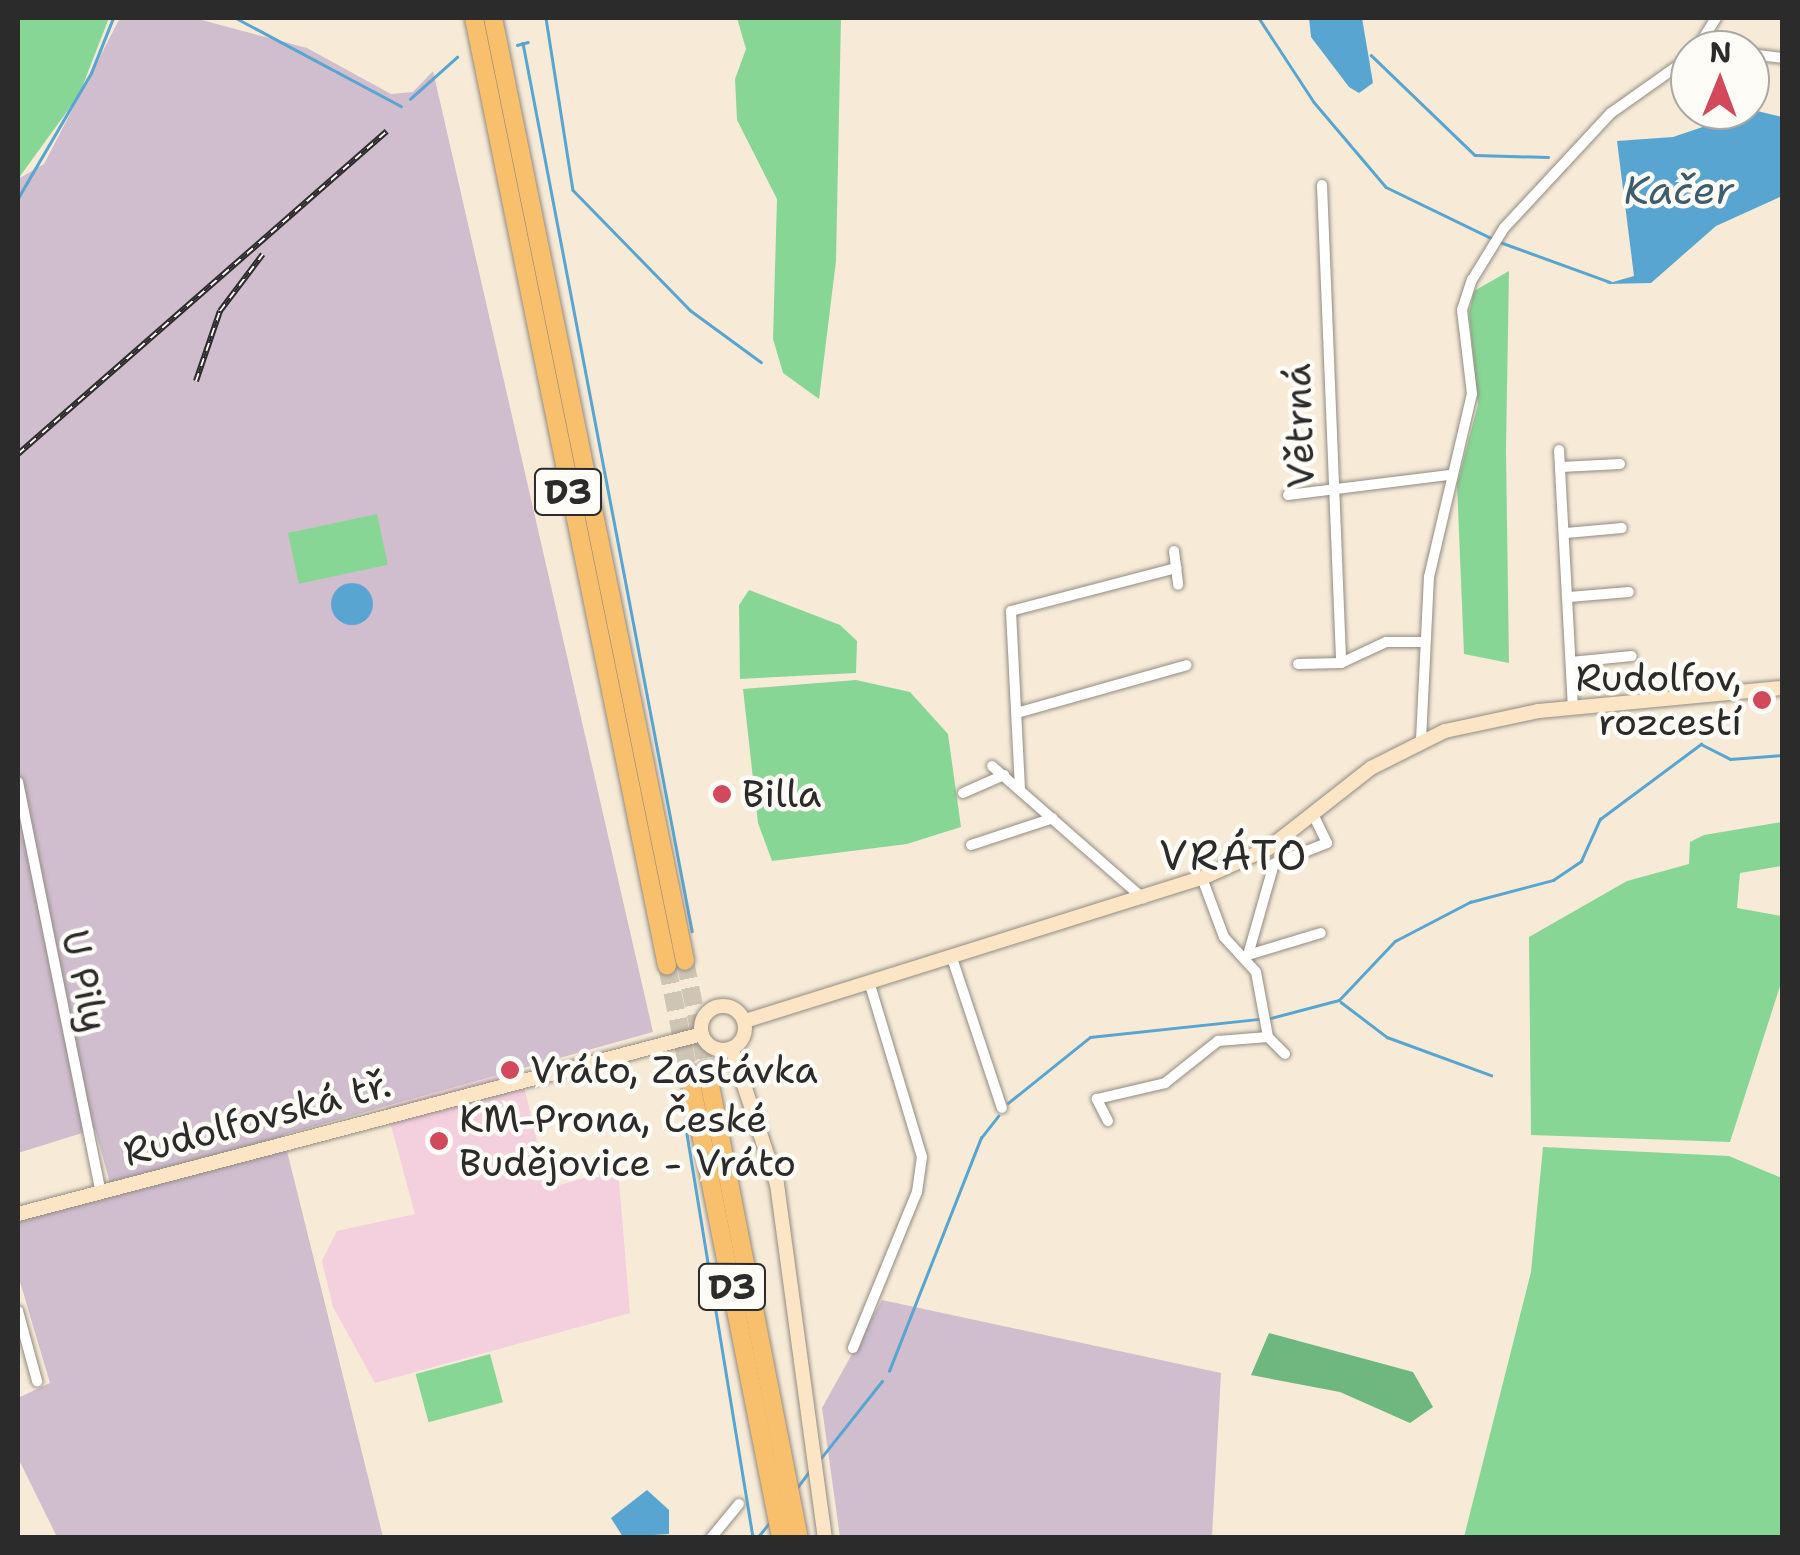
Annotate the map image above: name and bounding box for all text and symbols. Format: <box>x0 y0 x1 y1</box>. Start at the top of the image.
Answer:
north arrow <box>1670 30 1770 130</box>
text: N <box>1709 33 1732 71</box>
water label: Kačer <box>1624 166 1734 214</box>
street label: Větrná <box>1274 363 1324 489</box>
road number: D3 <box>533 462 603 522</box>
place label: Rudolfov, rozcestí <box>1576 655 1742 744</box>
marker: Rudolfov, rozcestí <box>1751 689 1773 711</box>
place label: Billa <box>742 771 821 817</box>
marker: Billa <box>711 783 733 805</box>
district label: VRÁTO <box>1159 830 1309 880</box>
street label: U Pily <box>52 926 118 1036</box>
place label: Vráto, Zastávka <box>530 1047 818 1093</box>
marker: Vráto, Zastávka <box>499 1059 521 1081</box>
street label: Rudolfovská tř. <box>119 1060 395 1176</box>
place label: KM-Prona, České Budějovice - Vráto <box>459 1096 796 1186</box>
marker: KM-Prona, České Budějovice - Vráto <box>428 1130 450 1152</box>
road number: D3 <box>697 1257 767 1317</box>

